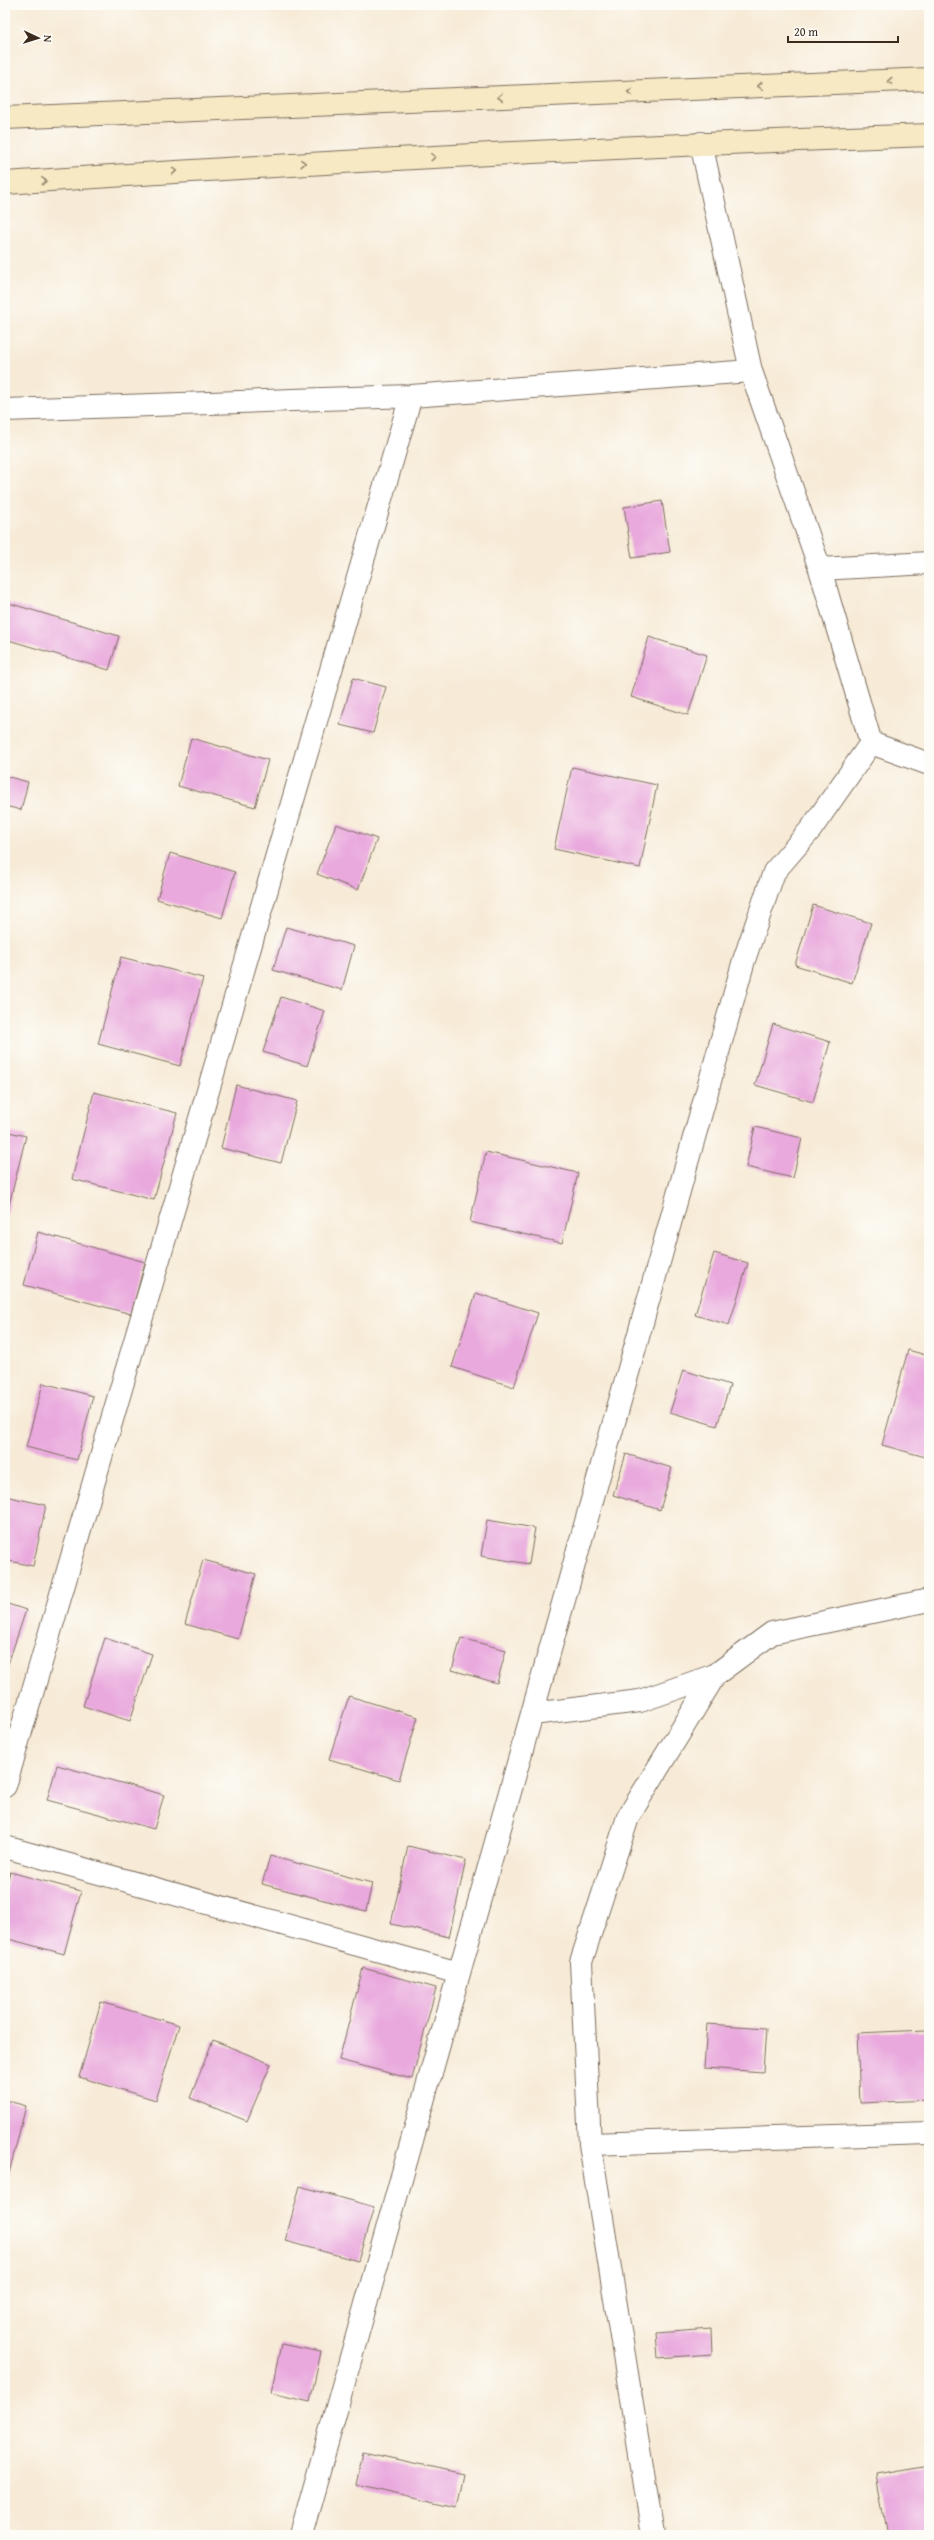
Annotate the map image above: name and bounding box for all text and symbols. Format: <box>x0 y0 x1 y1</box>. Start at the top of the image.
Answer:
north arrow <box>18 18 58 58</box>
scale bar <box>788 18 898 44</box>
text: 20 m <box>794 23 818 40</box>
text: N <box>40 34 56 44</box>
one-way arrow <box>887 76 893 85</box>
one-way arrow <box>757 82 763 91</box>
one-way arrow <box>627 88 633 96</box>
one-way arrow <box>497 93 503 102</box>
one-way arrow <box>430 153 436 161</box>
one-way arrow <box>300 159 306 168</box>
one-way arrow <box>171 167 177 176</box>
one-way arrow <box>41 176 47 185</box>

